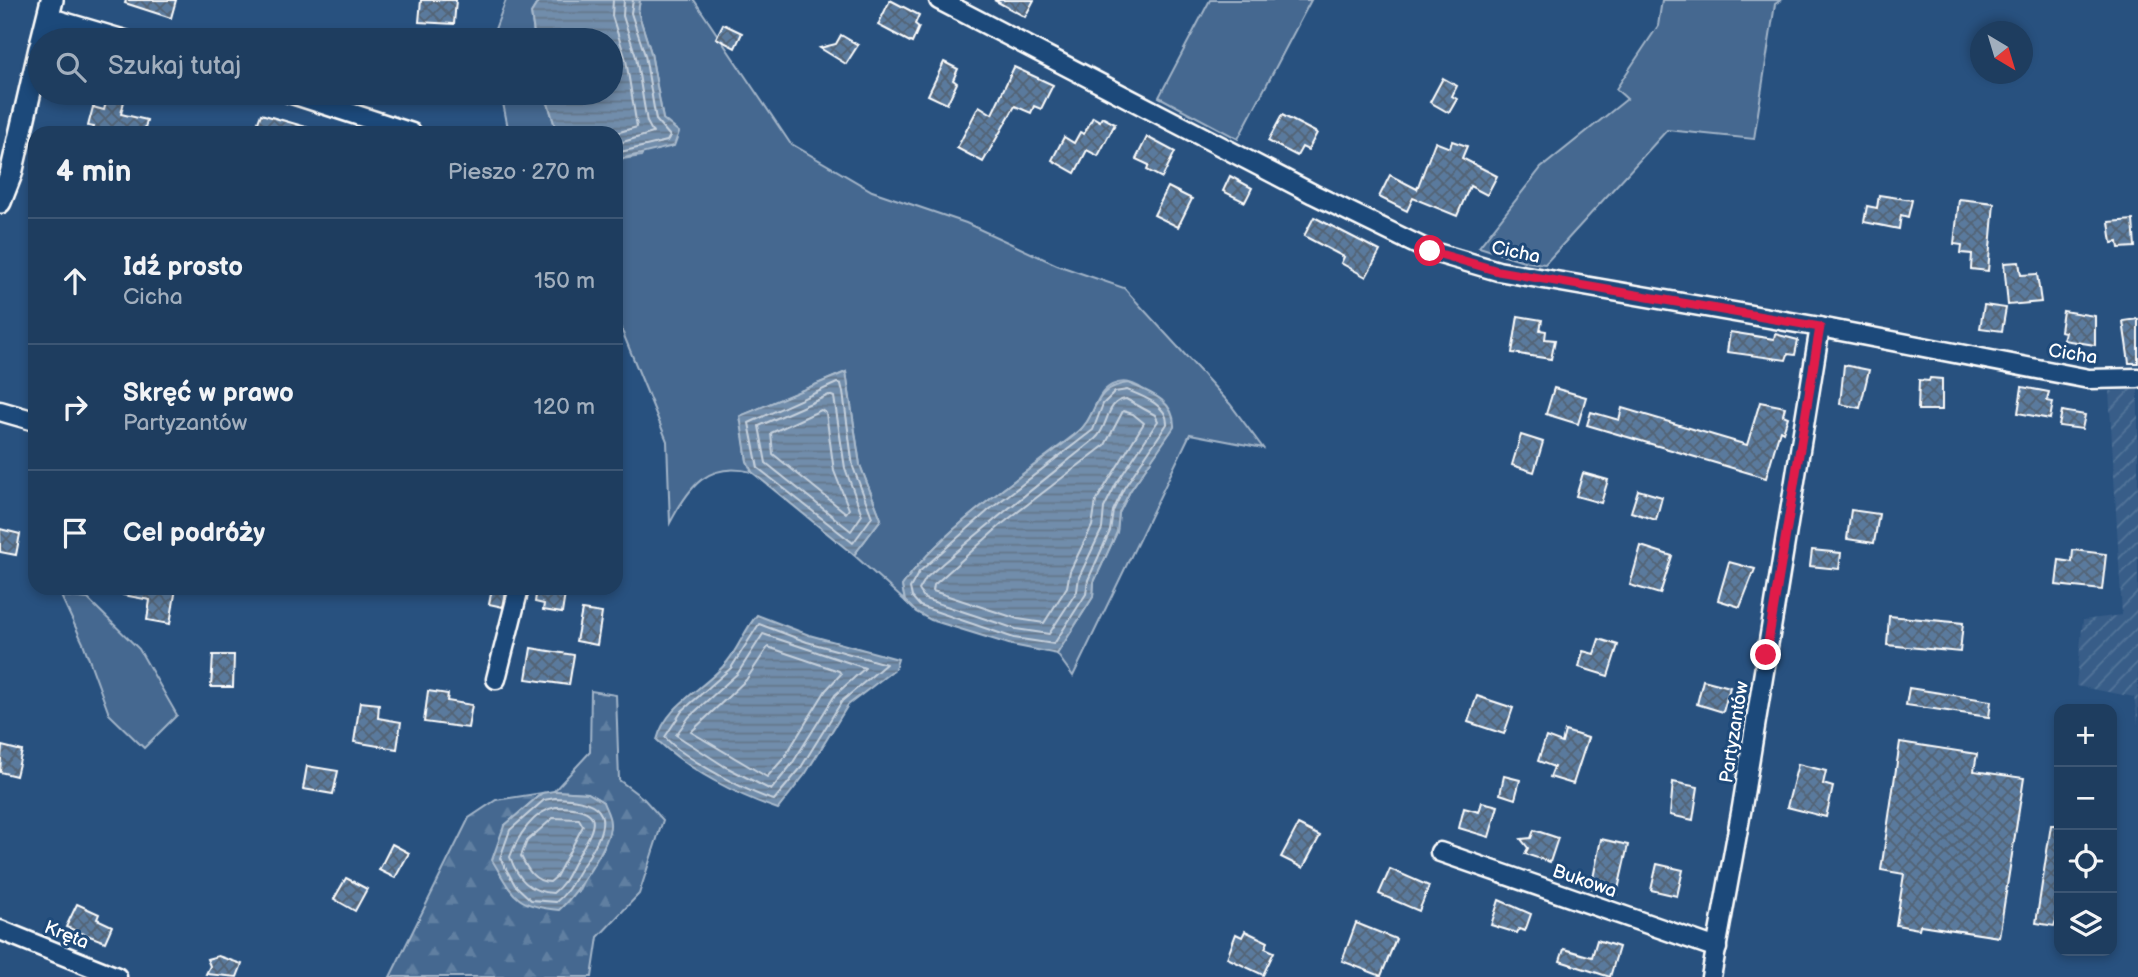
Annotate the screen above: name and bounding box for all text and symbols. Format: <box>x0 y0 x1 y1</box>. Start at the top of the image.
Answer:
north arrow <box>1970 21 2033 84</box>
search box <box>28 28 623 105</box>
icon: search <box>52 48 90 86</box>
text: Szukaj tutaj <box>108 51 241 82</box>
text: 4 min <box>56 154 131 190</box>
text: Pieszo · 270 m <box>448 158 595 186</box>
route start <box>1414 235 1445 266</box>
street label: Cicha <box>1489 236 1542 269</box>
text: Idź prosto <box>123 252 243 283</box>
icon: ahead <box>56 262 94 300</box>
text: 150 m <box>534 267 595 295</box>
text: Cicha <box>123 283 183 311</box>
street label: Cicha <box>2047 339 2099 370</box>
text: Skręć w prawo <box>123 378 294 409</box>
icon: right <box>56 388 94 426</box>
text: 120 m <box>534 393 595 421</box>
text: Partyzantów <box>123 409 247 437</box>
icon: arrive <box>56 514 94 552</box>
text: Cel podróży <box>123 518 265 549</box>
route end <box>1750 639 1781 670</box>
street label: Partyzantów <box>1715 680 1754 785</box>
map controls <box>2054 704 2117 956</box>
button: + <box>2054 704 2117 767</box>
button: − <box>2054 767 2117 830</box>
button: locate <box>2054 830 2117 893</box>
street label: Bukowa <box>1549 860 1620 903</box>
button: layers <box>2054 893 2117 956</box>
street label: Kręta <box>41 916 92 955</box>

